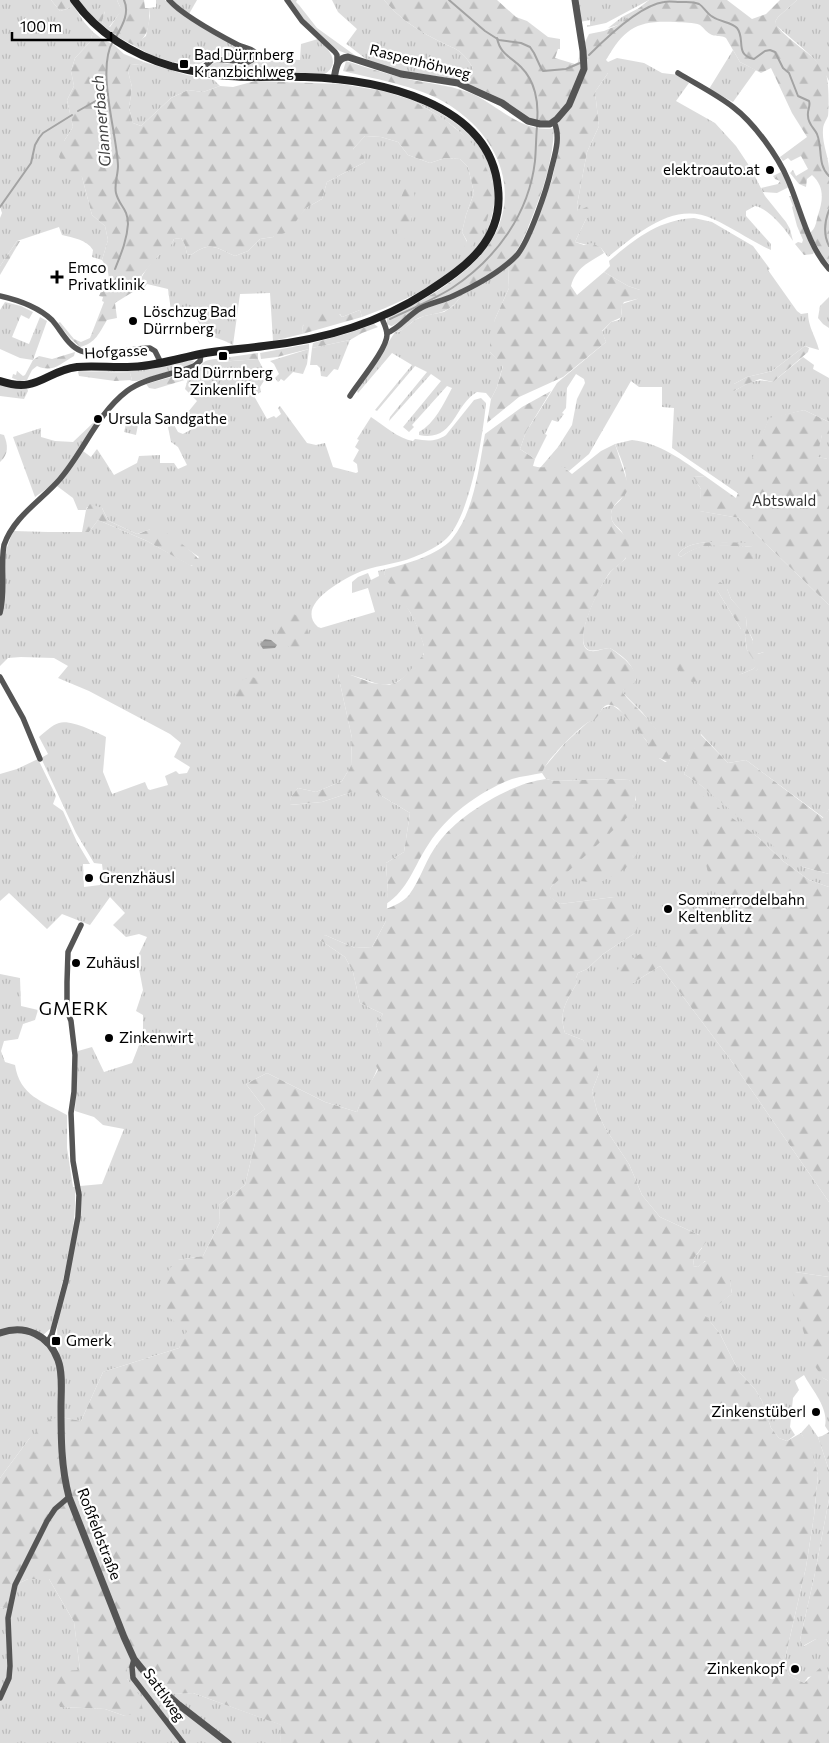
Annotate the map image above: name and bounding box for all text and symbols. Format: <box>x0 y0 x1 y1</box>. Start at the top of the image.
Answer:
scale bar <box>12 10 111 42</box>
text: 100 m <box>20 17 62 35</box>
street label: Raspenhöhweg <box>368 40 473 82</box>
place label: Bad Dürrnberg Kranzbichlweg <box>194 45 294 80</box>
marker: Bad Dürrnberg Kranzbichlweg <box>178 58 190 70</box>
water label: Glannerbach <box>87 74 114 168</box>
place label: elektroauto.at <box>663 160 760 178</box>
marker: elektroauto.at <box>764 164 776 176</box>
place label: Emco Privatklinik <box>68 258 145 293</box>
marker: Emco Privatklinik <box>50 270 64 284</box>
place label: Löschzug Bad Dürrnberg <box>143 302 236 337</box>
marker: Löschzug Bad Dürrnberg <box>127 315 139 327</box>
street label: Hofgasse <box>84 340 148 362</box>
marker: Bad Dürrnberg Zinkenlift <box>217 350 229 362</box>
place label: Bad Dürrnberg Zinkenlift <box>173 363 273 398</box>
place label: Ursula Sandgathe <box>108 409 227 427</box>
marker: Ursula Sandgathe <box>92 413 104 425</box>
park label: Abtswald <box>752 491 816 509</box>
place label: Grenzhäusl <box>99 868 175 886</box>
marker: Grenzhäusl <box>83 872 95 884</box>
place label: Sommerrodelbahn Keltenblitz <box>678 890 805 925</box>
marker: Sommerrodelbahn Keltenblitz <box>662 903 674 915</box>
place label: Zuhäusl <box>86 953 140 971</box>
marker: Zuhäusl <box>70 957 82 969</box>
district label: GMERK <box>39 997 109 1019</box>
place label: Zinkenwirt <box>119 1028 194 1046</box>
marker: Zinkenwirt <box>103 1032 115 1044</box>
place label: Gmerk <box>66 1331 112 1349</box>
marker: Gmerk <box>50 1335 62 1347</box>
place label: Zinkenstüberl <box>711 1402 806 1420</box>
marker: Zinkenstüberl <box>810 1406 822 1418</box>
street label: Roßfeldstraße <box>74 1485 126 1582</box>
place label: Zinkenkopf <box>707 1659 785 1677</box>
marker: Zinkenkopf <box>789 1663 801 1675</box>
street label: Sattlweg <box>140 1664 190 1724</box>

